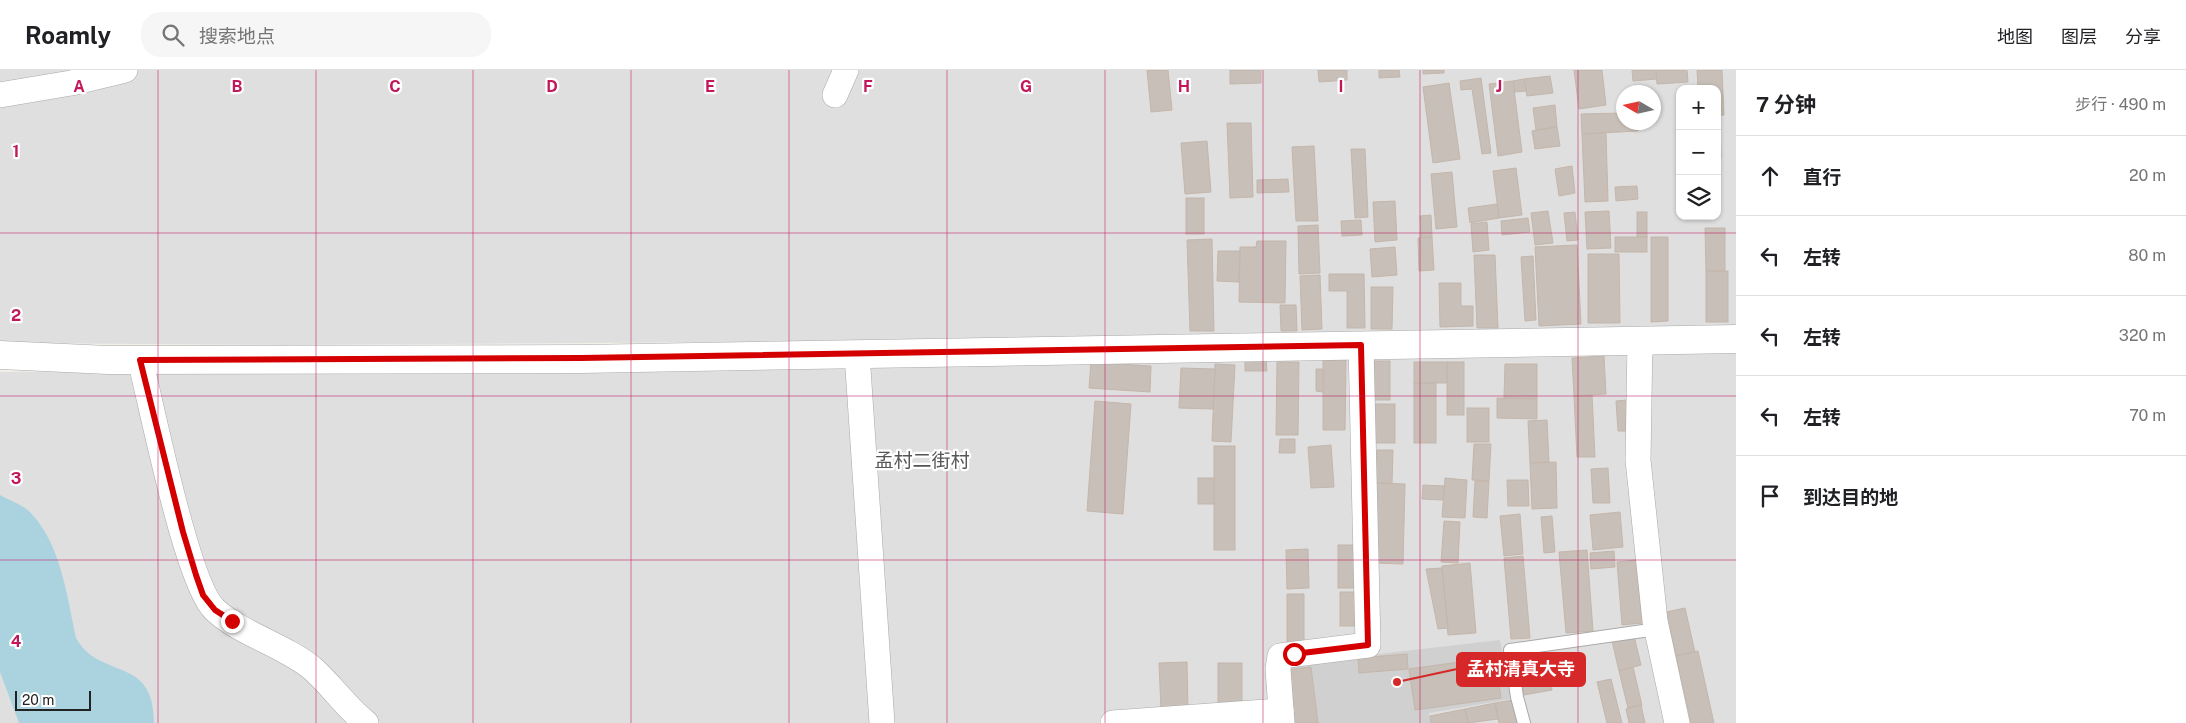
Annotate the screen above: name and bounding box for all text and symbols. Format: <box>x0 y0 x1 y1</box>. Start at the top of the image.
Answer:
search box <box>141 12 491 57</box>
text: Roamly <box>25 21 111 49</box>
icon: search <box>159 21 187 49</box>
text: 搜索地点 <box>199 25 275 47</box>
text: 地图 <box>1997 26 2033 47</box>
text: 图层 <box>2061 26 2097 47</box>
text: 分享 <box>2125 26 2161 47</box>
text: A <box>73 77 85 96</box>
text: B <box>232 77 243 96</box>
text: C <box>389 77 401 96</box>
text: D <box>546 77 558 96</box>
text: E <box>705 77 715 96</box>
text: F <box>863 77 873 96</box>
text: G <box>1020 77 1032 96</box>
text: H <box>1178 77 1190 96</box>
text: I <box>1339 77 1343 96</box>
text: J <box>1496 77 1502 96</box>
north arrow <box>1616 85 1661 130</box>
map controls <box>1676 85 1721 220</box>
button: + <box>1676 85 1721 130</box>
text: 7 分钟 <box>1756 92 1816 117</box>
text: 步行 · 490 m <box>2075 95 2166 114</box>
button: − <box>1676 130 1721 175</box>
text: 1 <box>13 142 19 161</box>
icon: ahead <box>1756 162 1784 190</box>
text: 直行 <box>1803 166 1841 188</box>
text: 20 m <box>2129 166 2166 185</box>
button: layers <box>1676 175 1721 220</box>
icon: left <box>1756 242 1784 270</box>
text: 左转 <box>1803 246 1841 268</box>
text: 80 m <box>2128 246 2166 265</box>
text: 2 <box>11 306 21 325</box>
icon: left <box>1756 322 1784 350</box>
text: 左转 <box>1803 326 1841 348</box>
text: 320 m <box>2119 326 2166 345</box>
icon: left <box>1756 402 1784 430</box>
text: 左转 <box>1803 406 1841 428</box>
text: 70 m <box>2129 406 2166 425</box>
district label: 孟村二街村 <box>874 449 970 471</box>
text: 3 <box>11 469 21 488</box>
icon: arrive <box>1756 482 1784 510</box>
text: 到达目的地 <box>1803 486 1898 508</box>
route end <box>221 610 244 633</box>
text: 4 <box>11 632 22 651</box>
route start <box>1283 643 1306 666</box>
callout: 孟村清真大寺 <box>1457 653 1585 686</box>
text: 孟村清真大寺 <box>1467 658 1575 679</box>
scale bar <box>15 688 91 711</box>
text: 20 m <box>22 692 54 708</box>

